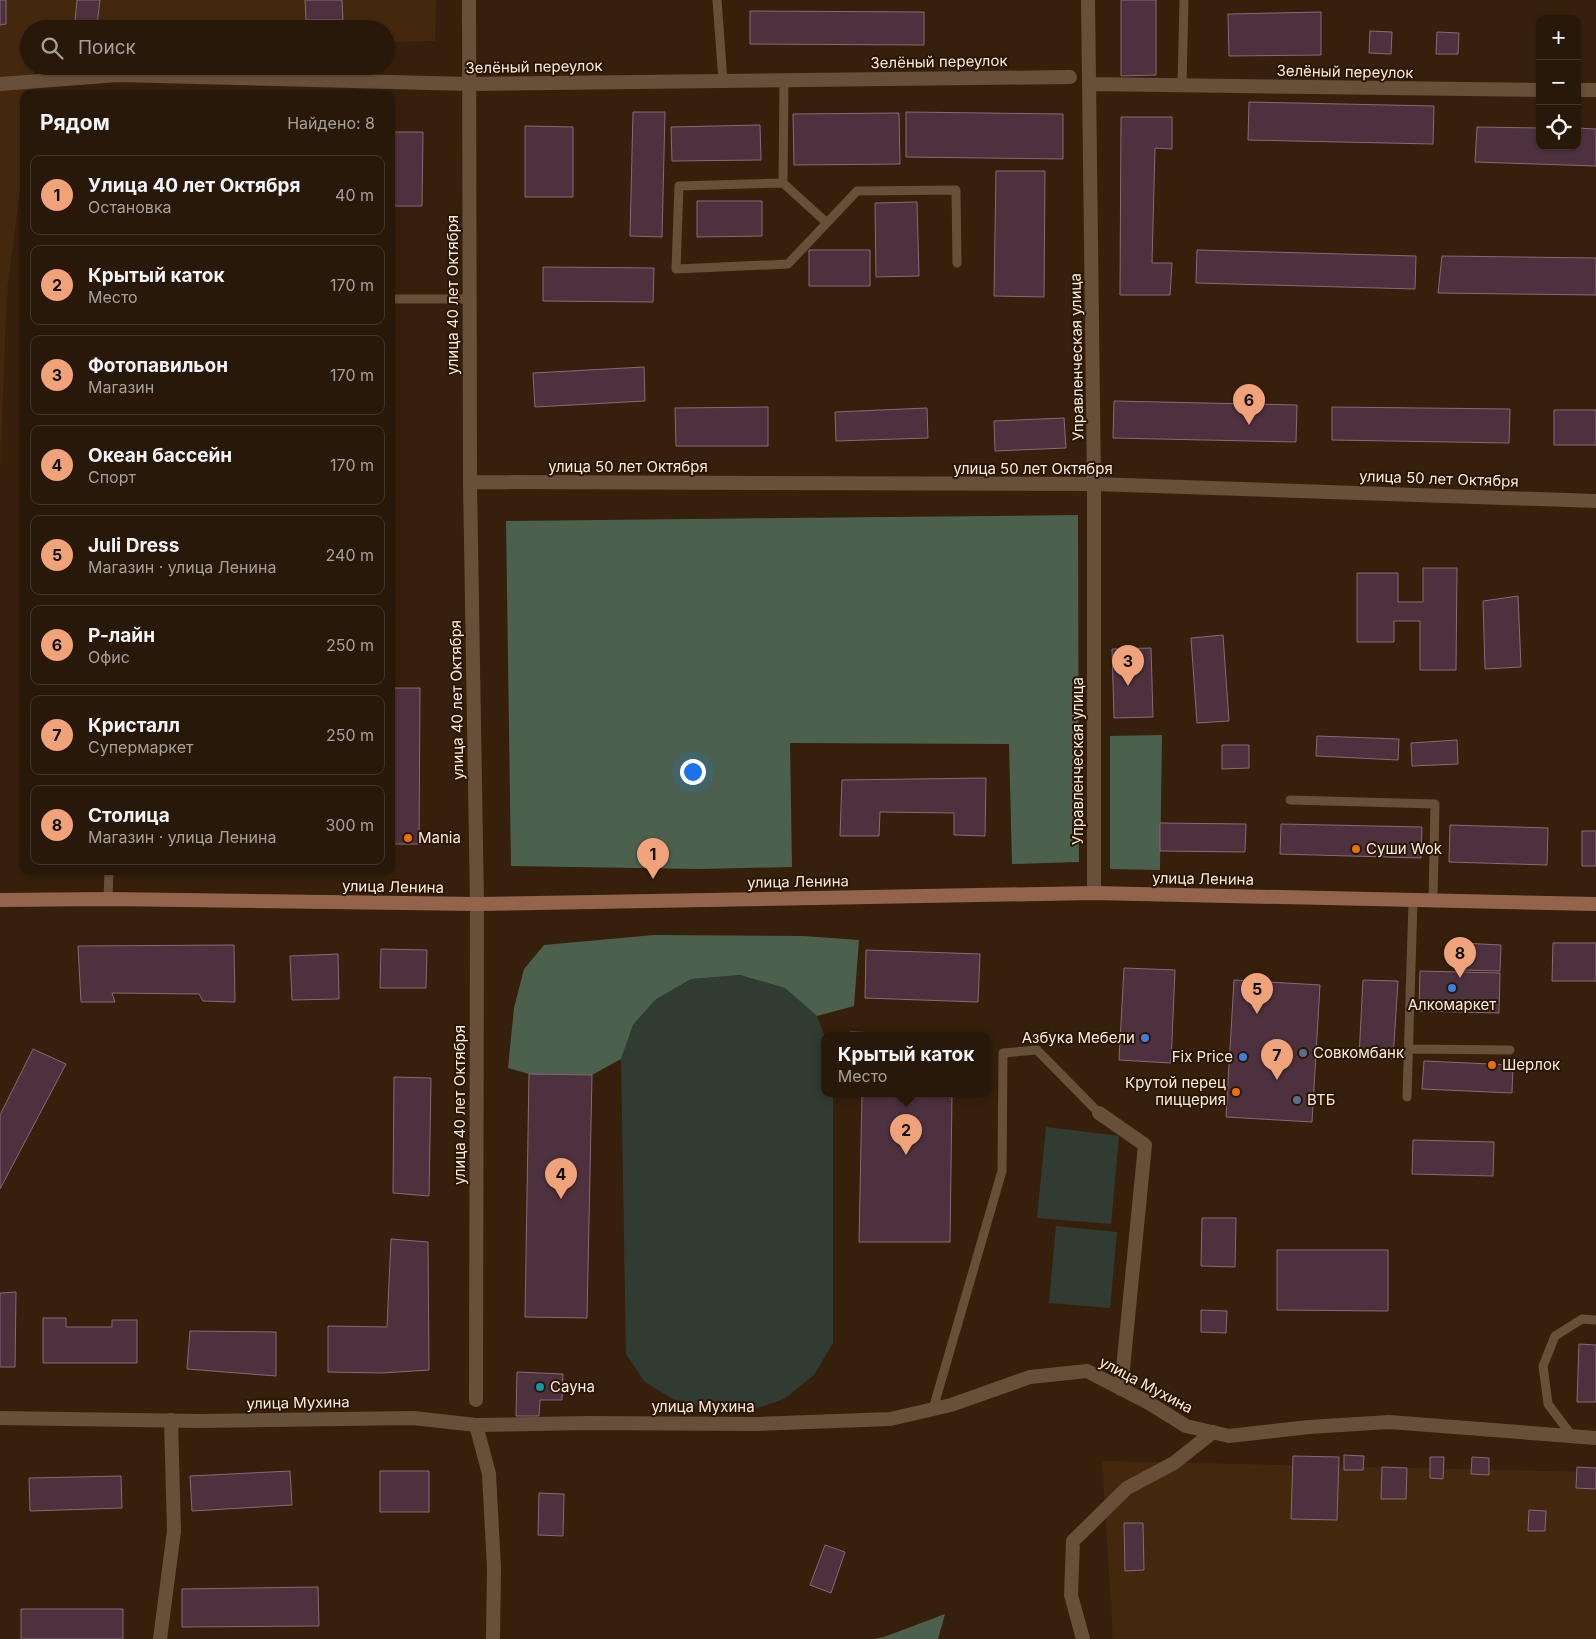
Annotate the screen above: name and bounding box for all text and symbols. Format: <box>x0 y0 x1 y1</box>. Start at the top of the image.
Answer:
map controls <box>1536 15 1581 150</box>
button: + <box>1536 15 1581 60</box>
search box <box>20 20 395 75</box>
icon: search <box>38 34 66 62</box>
text: Поиск <box>78 36 136 59</box>
street label: Зелёный переулок <box>870 51 1008 72</box>
street label: Зелёный переулок <box>465 56 603 77</box>
button: − <box>1536 60 1581 105</box>
street label: Зелёный переулок <box>1276 61 1414 82</box>
button: locate <box>1536 105 1581 150</box>
text: Рядом <box>40 110 110 135</box>
text: Найдено: 8 <box>287 113 375 133</box>
text: Улица 40 лет Октября <box>88 174 301 197</box>
text: 1 <box>54 185 60 205</box>
text: 40 m <box>335 185 374 205</box>
text: Остановка <box>88 197 172 217</box>
street label: улица 40 лет Октября <box>443 215 462 375</box>
text: Крытый каток <box>88 264 225 287</box>
street label: Управленческая улица <box>1066 273 1087 441</box>
text: 2 <box>52 275 62 295</box>
text: 170 m <box>330 275 374 295</box>
text: Место <box>88 287 138 307</box>
text: Фотопавильон <box>88 354 228 377</box>
text: 3 <box>52 365 62 385</box>
text: 170 m <box>330 365 374 385</box>
text: Магазин <box>88 377 154 397</box>
pin: 6 <box>1233 384 1265 425</box>
text: Океан бассейн <box>88 444 232 467</box>
text: 4 <box>52 455 62 475</box>
text: 170 m <box>330 455 374 475</box>
street label: улица 50 лет Октября <box>548 457 708 476</box>
street label: улица 50 лет Октября <box>953 459 1113 478</box>
street label: улица 50 лет Октября <box>1359 466 1519 491</box>
text: Спорт <box>88 467 136 487</box>
text: Juli Dress <box>88 534 179 557</box>
text: 5 <box>52 545 62 565</box>
text: 240 m <box>326 545 374 565</box>
text: Магазин · улица Ленина <box>88 557 276 577</box>
street label: улица 40 лет Октября <box>446 620 467 780</box>
text: Р-лайн <box>88 624 155 647</box>
text: 6 <box>52 635 62 655</box>
text: 250 m <box>326 635 374 655</box>
pin: 3 <box>1112 645 1144 686</box>
text: Офис <box>88 647 130 667</box>
street label: Управленческая улица <box>1068 677 1087 845</box>
text: Кристалл <box>88 714 180 737</box>
text: 7 <box>52 725 62 745</box>
text: 250 m <box>326 725 374 745</box>
text: Супермаркет <box>88 737 193 757</box>
your location <box>680 759 706 785</box>
text: Столица <box>88 804 170 827</box>
text: 8 <box>52 815 62 835</box>
text: 300 m <box>325 815 374 835</box>
text: Магазин · улица Ленина <box>88 827 276 847</box>
place label: Mania <box>418 828 461 847</box>
marker: Mania <box>402 832 414 844</box>
pin: 1 <box>637 838 669 879</box>
place label: Суши Wok <box>1366 839 1443 858</box>
marker: Суши Wok <box>1350 843 1362 855</box>
street label: улица Ленина <box>1152 868 1254 889</box>
street label: улица Ленина <box>747 871 849 892</box>
street label: улица Ленина <box>342 876 444 897</box>
pin: 8 <box>1444 937 1476 978</box>
pin: 5 <box>1241 973 1273 1014</box>
marker: Алкомаркет <box>1446 982 1458 994</box>
place label: Алкомаркет <box>1408 995 1496 1014</box>
street label: улица 40 лет Октября <box>450 1025 469 1185</box>
place label: Азбука Мебели <box>1022 1028 1135 1047</box>
popup <box>821 1032 991 1097</box>
marker: Азбука Мебели <box>1139 1032 1151 1044</box>
pin: 7 <box>1261 1039 1293 1080</box>
text: Крытый каток <box>838 1043 974 1066</box>
place label: Совкомбанк <box>1313 1043 1404 1062</box>
place label: Fix Price <box>1172 1047 1233 1066</box>
marker: Совкомбанк <box>1297 1047 1309 1059</box>
marker: Fix Price <box>1237 1051 1249 1063</box>
place label: Шерлок <box>1502 1055 1560 1074</box>
marker: Шерлок <box>1486 1059 1498 1071</box>
text: Место <box>838 1066 887 1086</box>
place label: Крутой перец пиццерия <box>1125 1073 1226 1109</box>
marker: Крутой перец пиццерия <box>1230 1086 1242 1098</box>
place label: ВТБ <box>1307 1090 1335 1109</box>
marker: ВТБ <box>1291 1094 1303 1106</box>
pin: 2 <box>890 1114 922 1155</box>
pin: 4 <box>545 1158 577 1199</box>
street label: улица Мухина <box>1096 1352 1196 1417</box>
place label: Сауна <box>550 1377 595 1396</box>
marker: Сауна <box>534 1381 546 1393</box>
street label: улица Мухина <box>246 1392 350 1413</box>
street label: улица Мухина <box>651 1397 755 1416</box>

